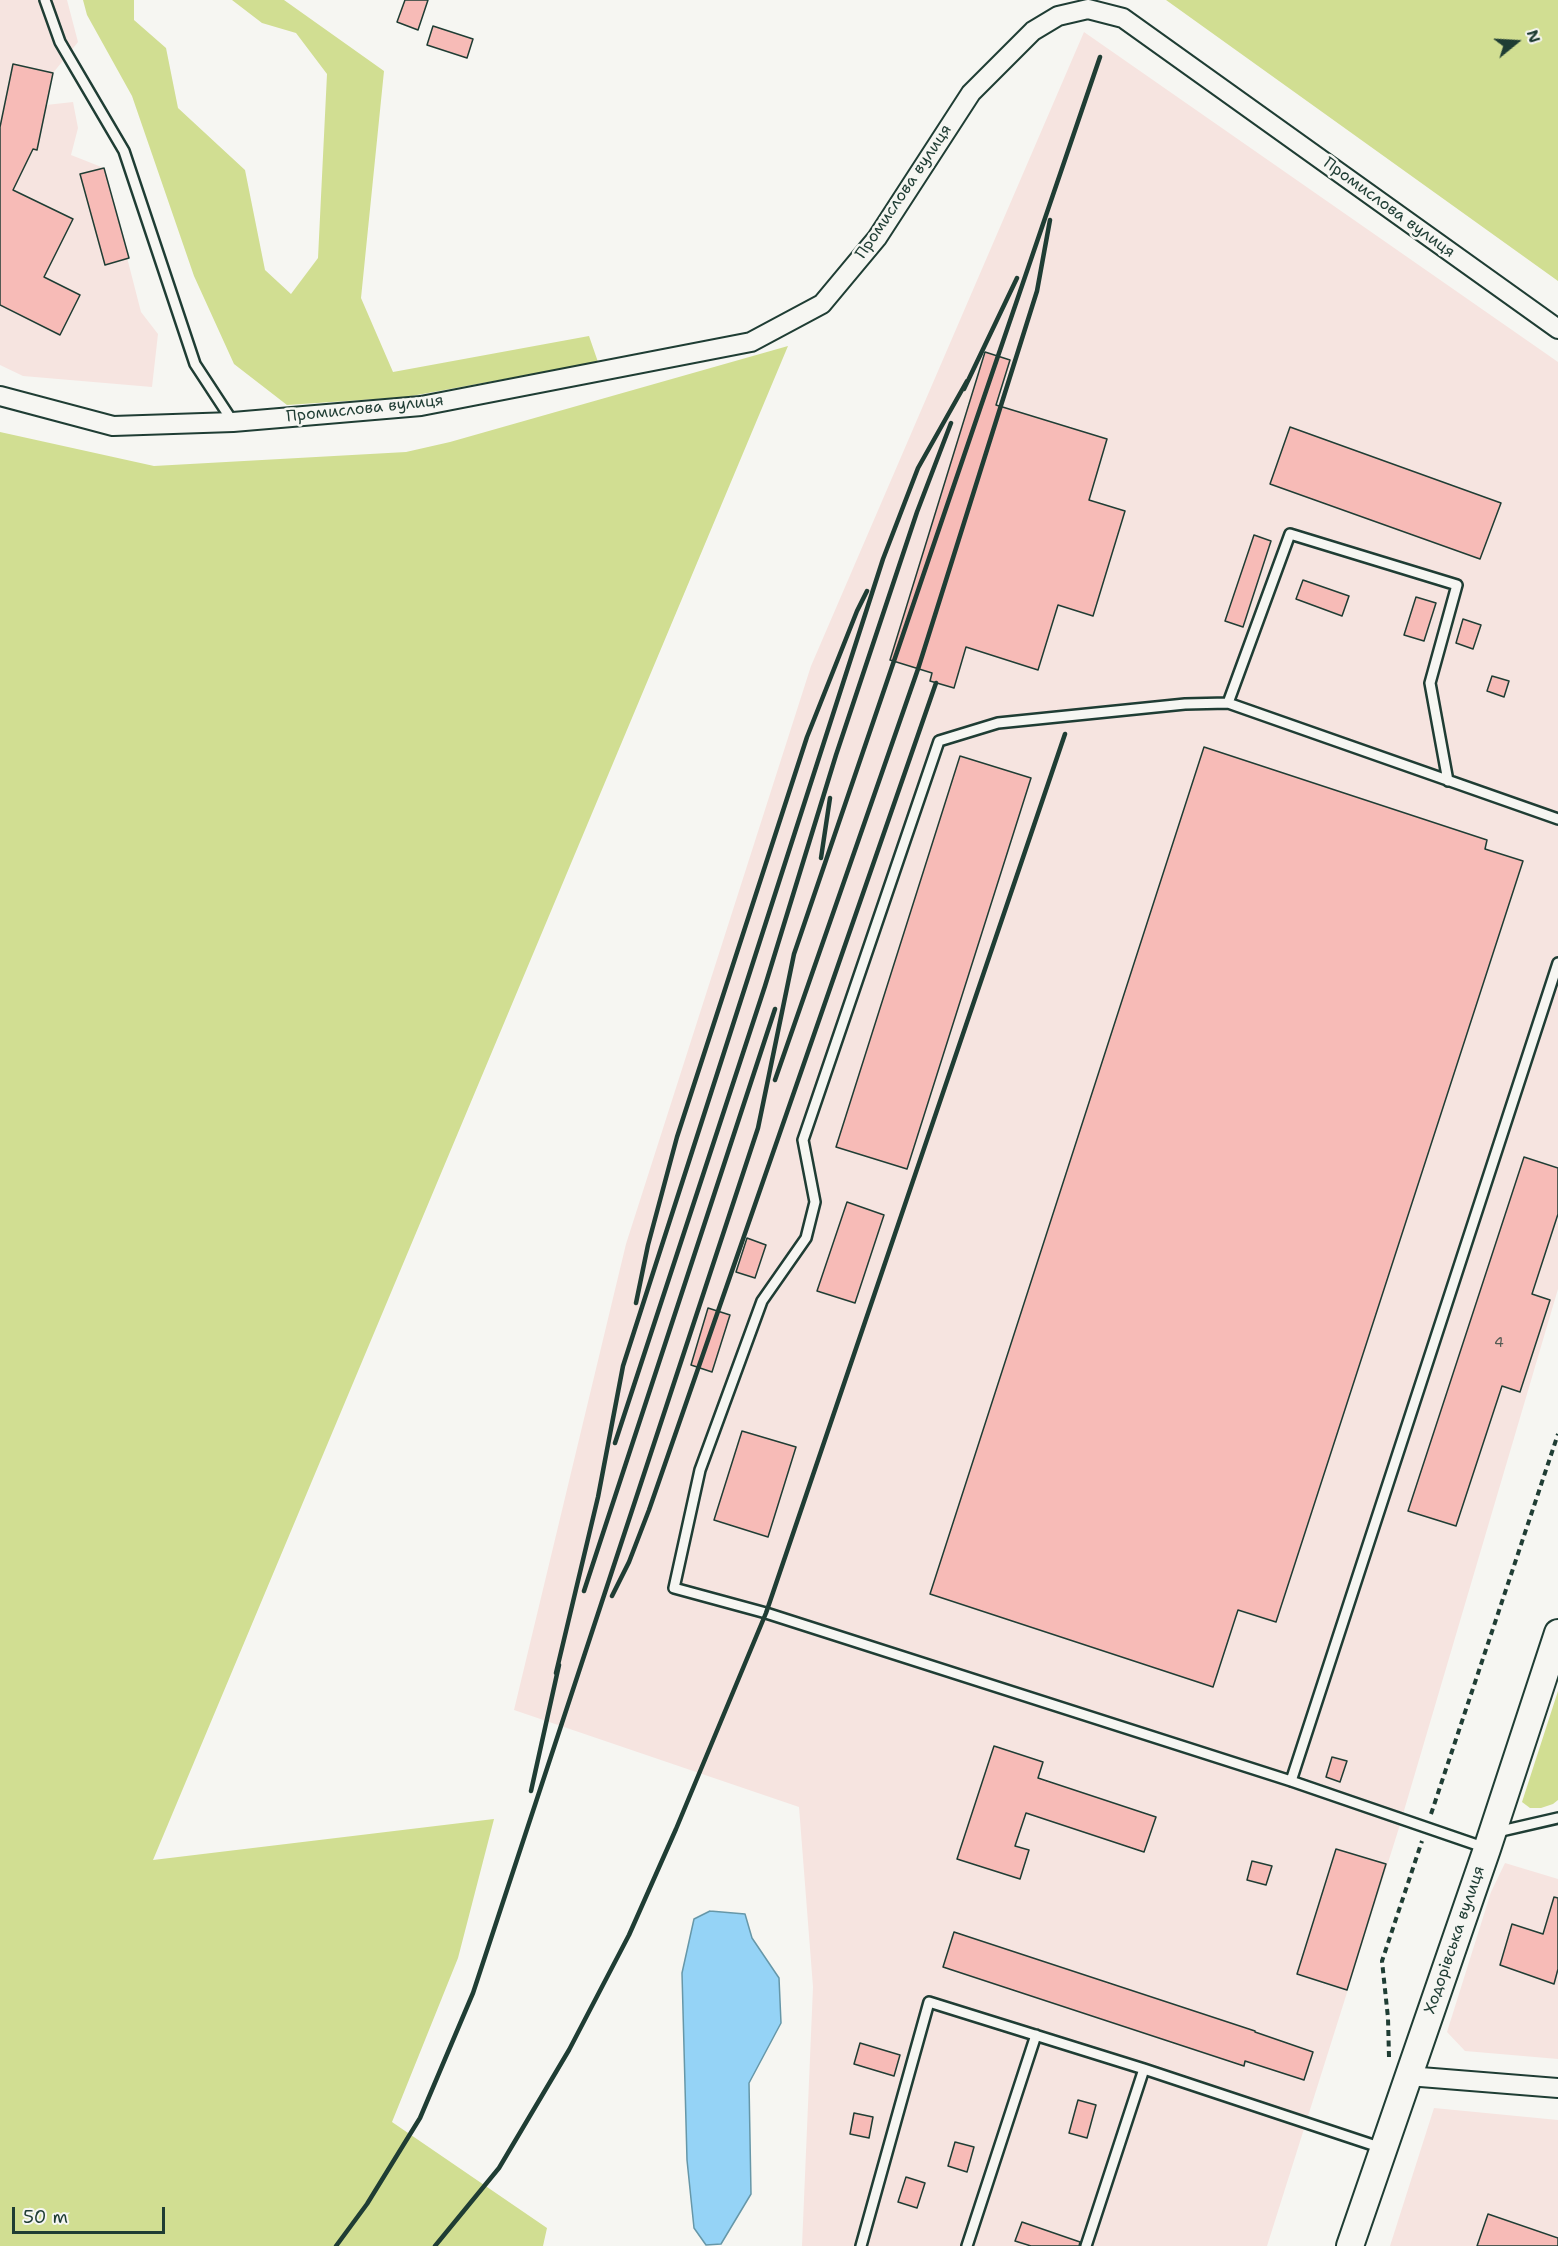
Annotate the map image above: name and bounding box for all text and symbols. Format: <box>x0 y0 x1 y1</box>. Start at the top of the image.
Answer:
north arrow <box>1486 12 1546 72</box>
text: N <box>1522 27 1546 46</box>
street label: Промислова вулиця <box>852 121 956 263</box>
street label: Промислова вулиця <box>1319 154 1459 262</box>
street label: Промислова вулиця <box>285 391 445 427</box>
house number: 4 <box>1494 1335 1504 1351</box>
street label: Ходорівська вулиця <box>1421 1863 1489 2017</box>
scale bar <box>15 2195 168 2233</box>
text: 50 m <box>23 2205 68 2229</box>

